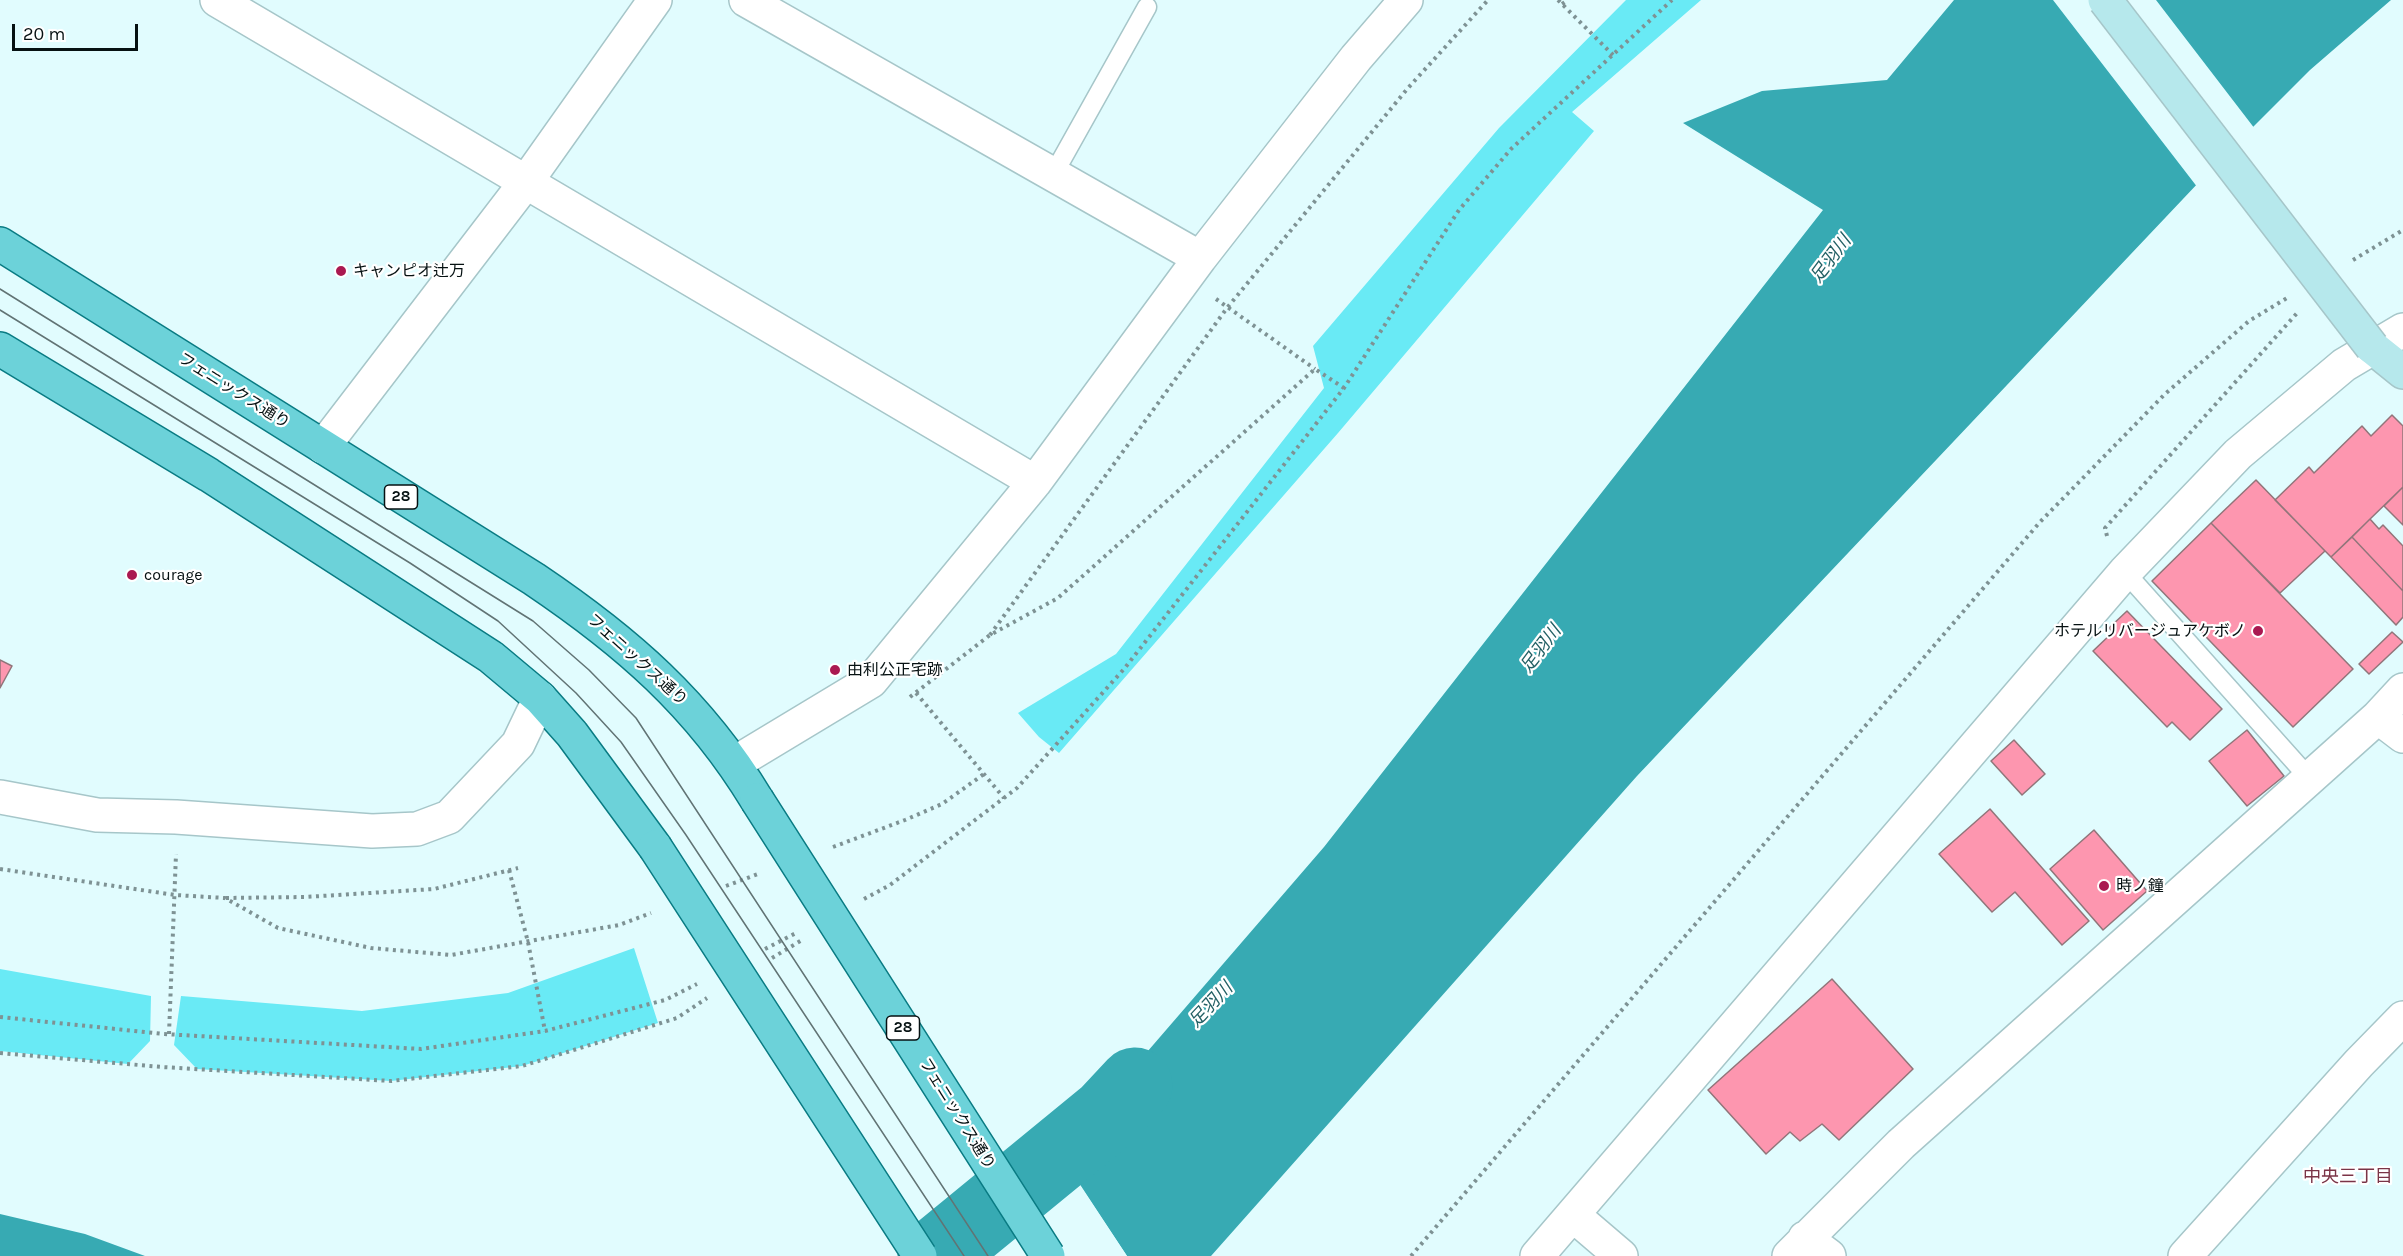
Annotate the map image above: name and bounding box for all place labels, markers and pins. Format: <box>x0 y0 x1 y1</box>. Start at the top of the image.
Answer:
place label: キャンピオ辻万 <box>353 261 465 281</box>
marker: キャンピオ辻万 <box>334 264 348 278</box>
place label: courage <box>144 565 203 585</box>
marker: courage <box>125 568 139 582</box>
place label: ホテルリバージュアケボノ <box>2054 621 2246 641</box>
marker: ホテルリバージュアケボノ <box>2251 624 2265 638</box>
place label: 由利公正宅跡 <box>847 660 943 680</box>
marker: 由利公正宅跡 <box>828 663 842 677</box>
place label: 時ノ鐘 <box>2116 876 2164 896</box>
marker: 時ノ鐘 <box>2097 879 2111 893</box>

